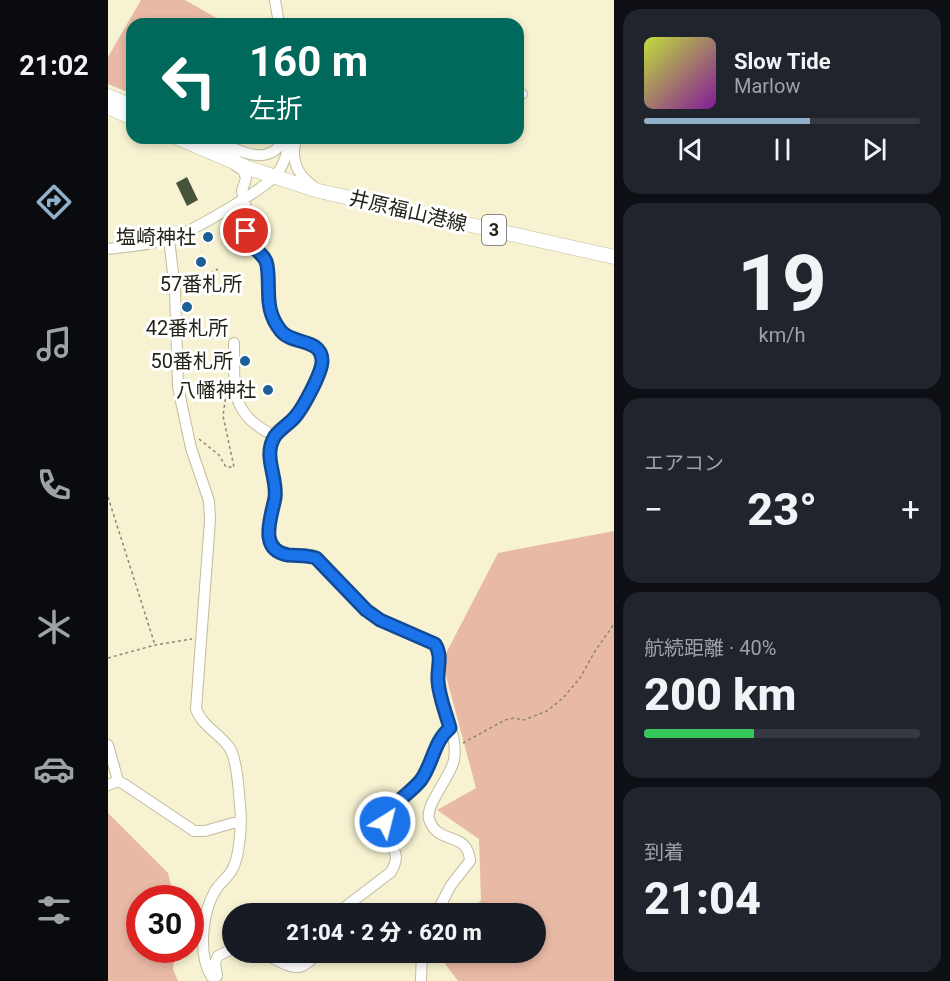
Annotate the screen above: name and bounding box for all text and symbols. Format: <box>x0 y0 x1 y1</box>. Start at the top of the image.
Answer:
text: 160 m <box>249 37 368 86</box>
icon: left <box>150 42 228 120</box>
text: Slow Tide <box>734 49 831 74</box>
text: 21:02 <box>19 50 89 82</box>
text: Marlow <box>734 74 800 98</box>
text: 左折 <box>249 93 303 125</box>
icon: previous <box>674 133 707 166</box>
icon: pause <box>766 133 799 166</box>
icon: next <box>858 133 891 166</box>
icon: directions <box>33 181 75 223</box>
street label: 井原福山港線 <box>347 186 469 236</box>
pin <box>220 205 271 256</box>
icon: arrive <box>229 214 262 247</box>
road number: 3 <box>482 215 506 245</box>
place label: 塩崎神社 <box>116 225 196 249</box>
marker: 塩崎神社 <box>201 230 215 244</box>
text: 19 <box>737 238 827 329</box>
marker: 57番札所 <box>194 255 208 269</box>
place label: 57番札所 <box>160 272 242 296</box>
marker: 42番札所 <box>180 300 194 314</box>
place label: 42番札所 <box>146 316 228 340</box>
icon: music <box>33 323 75 365</box>
text: km/h <box>759 323 805 347</box>
place label: 50番札所 <box>151 349 233 373</box>
marker: 50番札所 <box>238 354 252 368</box>
place label: 八幡神社 <box>176 378 256 402</box>
marker: 八幡神社 <box>261 383 275 397</box>
text: エアコン <box>644 451 724 475</box>
icon: phone <box>33 464 75 506</box>
text: 23° <box>747 483 817 536</box>
text: − <box>644 490 663 529</box>
text: + <box>901 490 920 529</box>
icon: climate <box>33 606 75 648</box>
text: 航続距離 · 40% <box>644 636 776 660</box>
text: 200 km <box>644 668 796 721</box>
icon: car <box>33 748 75 790</box>
position arrow <box>353 790 417 854</box>
text: 到着 <box>644 840 684 864</box>
text: 21:04 <box>644 872 761 925</box>
speed limit sign: 30 <box>126 885 204 963</box>
icon: filters <box>33 889 75 931</box>
text: 21:04 · 2 分 · 620 m <box>286 920 482 945</box>

